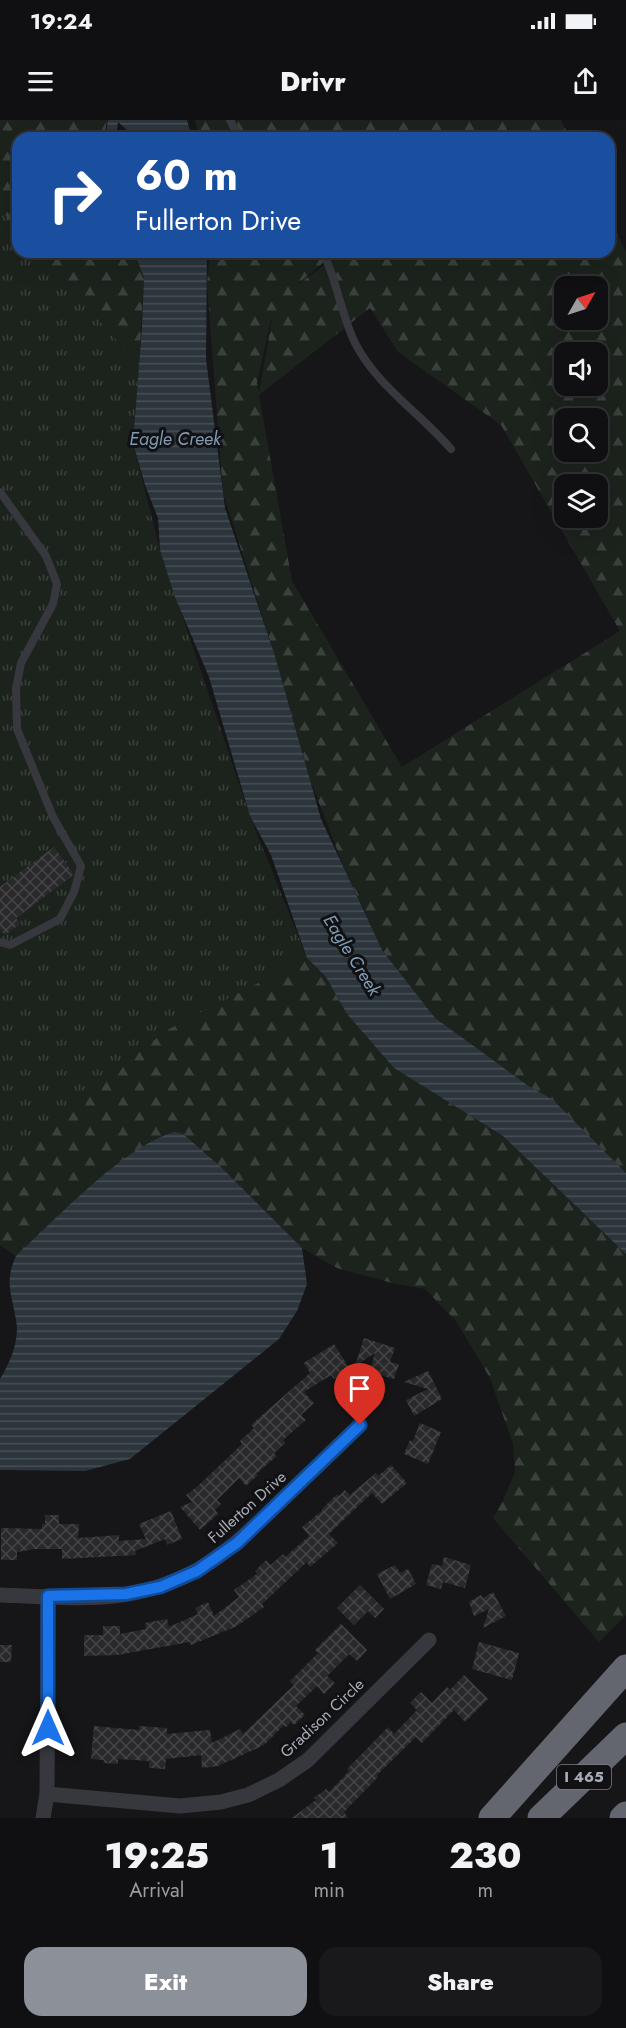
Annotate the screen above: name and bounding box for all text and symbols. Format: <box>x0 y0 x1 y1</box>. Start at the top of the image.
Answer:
text: 19:24 <box>30 5 93 37</box>
text: Drivr <box>280 62 346 101</box>
icon: menu <box>24 65 57 98</box>
icon: share <box>569 65 602 98</box>
text: 60 m <box>135 145 238 206</box>
icon: right <box>36 156 114 234</box>
text: Fullerton Drive <box>135 201 301 240</box>
north arrow <box>554 276 608 330</box>
map controls <box>554 276 608 528</box>
button: sound <box>554 342 608 396</box>
button: search <box>554 408 608 462</box>
water label: Eagle Creek <box>129 426 222 452</box>
button: layers <box>554 474 608 528</box>
water label: Eagle Creek <box>317 909 388 1002</box>
pin <box>334 1363 385 1425</box>
icon: arrive <box>343 1372 376 1405</box>
street label: Fullerton Drive <box>203 1465 291 1549</box>
street label: Gradison Circle <box>275 1673 369 1763</box>
position arrow <box>16 1696 80 1760</box>
road number: I 465 <box>557 1765 611 1789</box>
text: 19:25 <box>104 1829 209 1881</box>
text: 1 <box>320 1829 339 1881</box>
text: 230 <box>449 1829 521 1881</box>
text: Arrival <box>129 1876 184 1905</box>
text: min <box>313 1876 345 1905</box>
text: m <box>478 1876 493 1905</box>
button: Exit <box>24 1947 307 2016</box>
button: Share <box>319 1947 602 2016</box>

